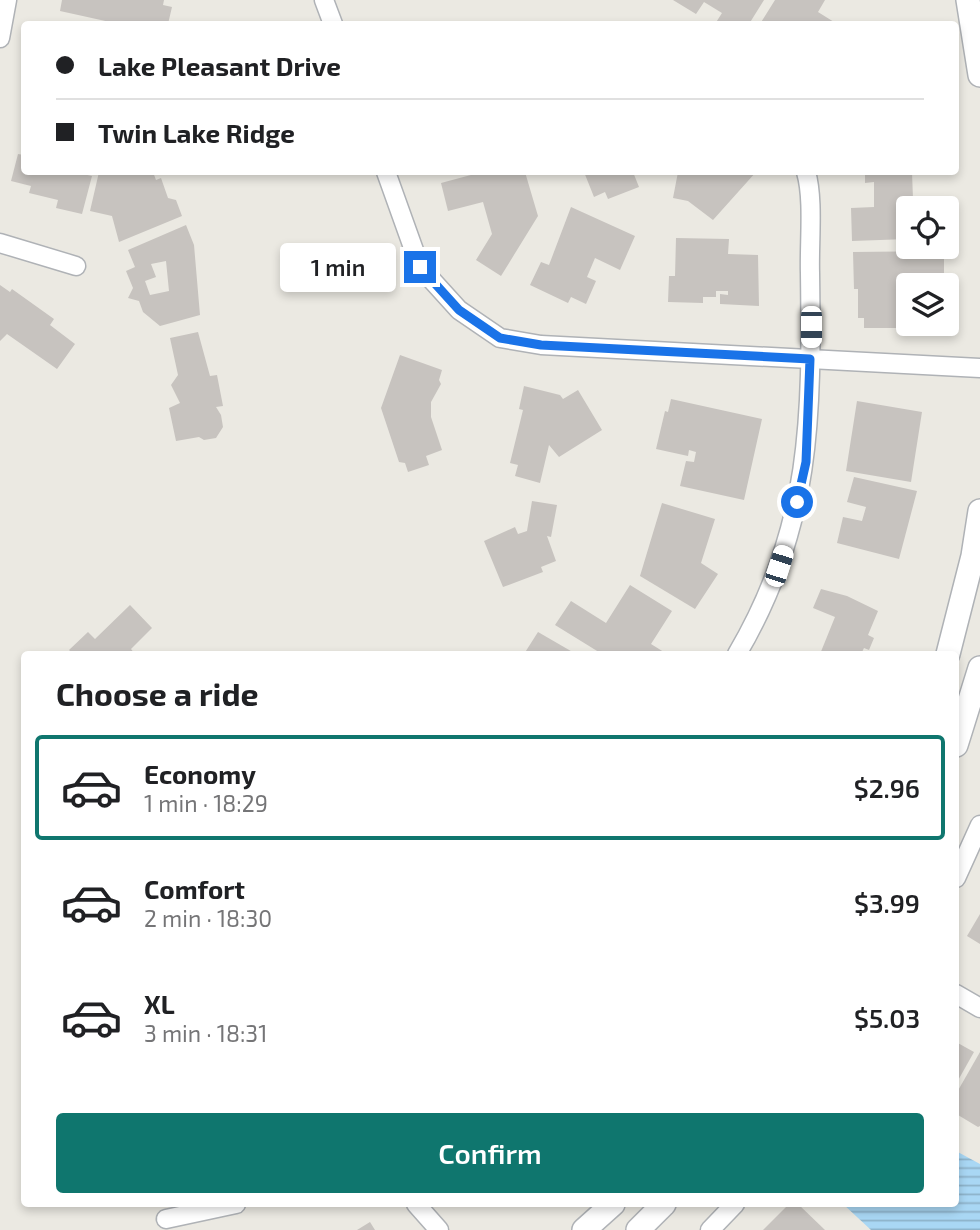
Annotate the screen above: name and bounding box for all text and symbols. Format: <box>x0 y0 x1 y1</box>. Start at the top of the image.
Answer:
text: Lake Pleasant Drive <box>98 50 341 81</box>
text: Twin Lake Ridge <box>98 117 295 148</box>
map controls <box>896 196 959 336</box>
button: locate <box>896 196 959 259</box>
callout: 1 min <box>280 243 396 292</box>
route end <box>404 251 436 283</box>
text: 1 min <box>311 253 365 281</box>
button: layers <box>896 273 959 336</box>
car <box>801 306 822 348</box>
route start <box>781 486 813 518</box>
car <box>763 543 796 589</box>
text: Choose a ride <box>56 674 259 712</box>
icon: car <box>60 756 123 819</box>
text: Economy <box>144 758 256 789</box>
text: $2.96 <box>854 772 920 803</box>
text: 1 min · 18:29 <box>144 789 268 817</box>
icon: car <box>60 871 123 934</box>
text: Comfort <box>144 873 245 904</box>
text: $3.99 <box>854 887 920 918</box>
text: 2 min · 18:30 <box>144 904 272 932</box>
icon: car <box>60 986 123 1049</box>
text: XL <box>144 988 175 1019</box>
text: $5.03 <box>854 1002 920 1033</box>
text: 3 min · 18:31 <box>144 1019 267 1047</box>
button: Confirm <box>56 1113 924 1193</box>

